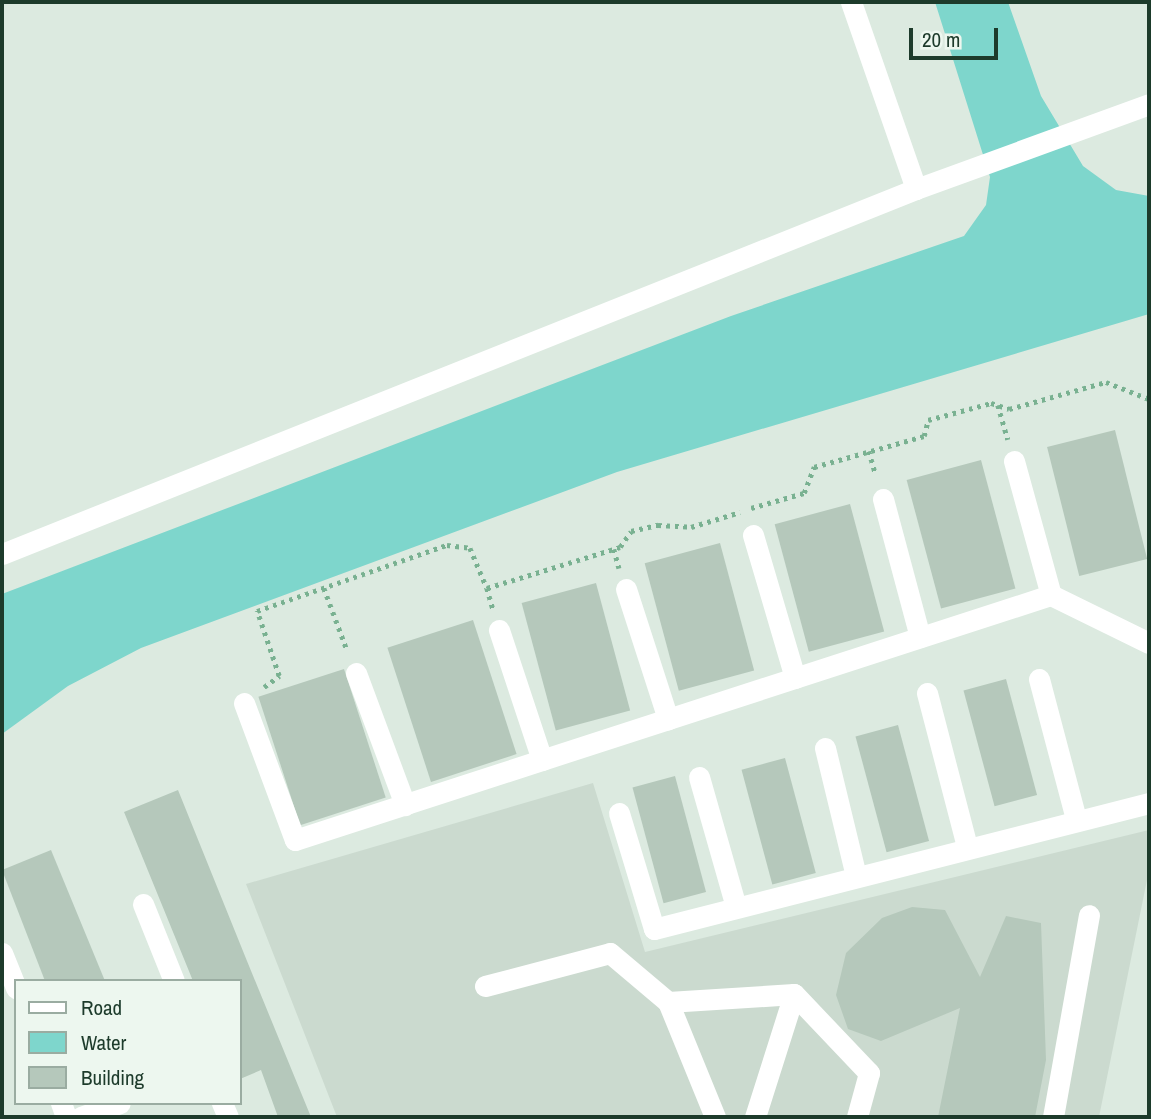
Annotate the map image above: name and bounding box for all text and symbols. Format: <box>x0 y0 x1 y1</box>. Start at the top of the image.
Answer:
scale bar <box>913 14 1002 58</box>
text: 20 m <box>922 25 960 54</box>
legend <box>14 979 242 1105</box>
text: Road <box>81 993 122 1022</box>
text: Water <box>81 1028 126 1057</box>
text: Building <box>81 1063 144 1092</box>

